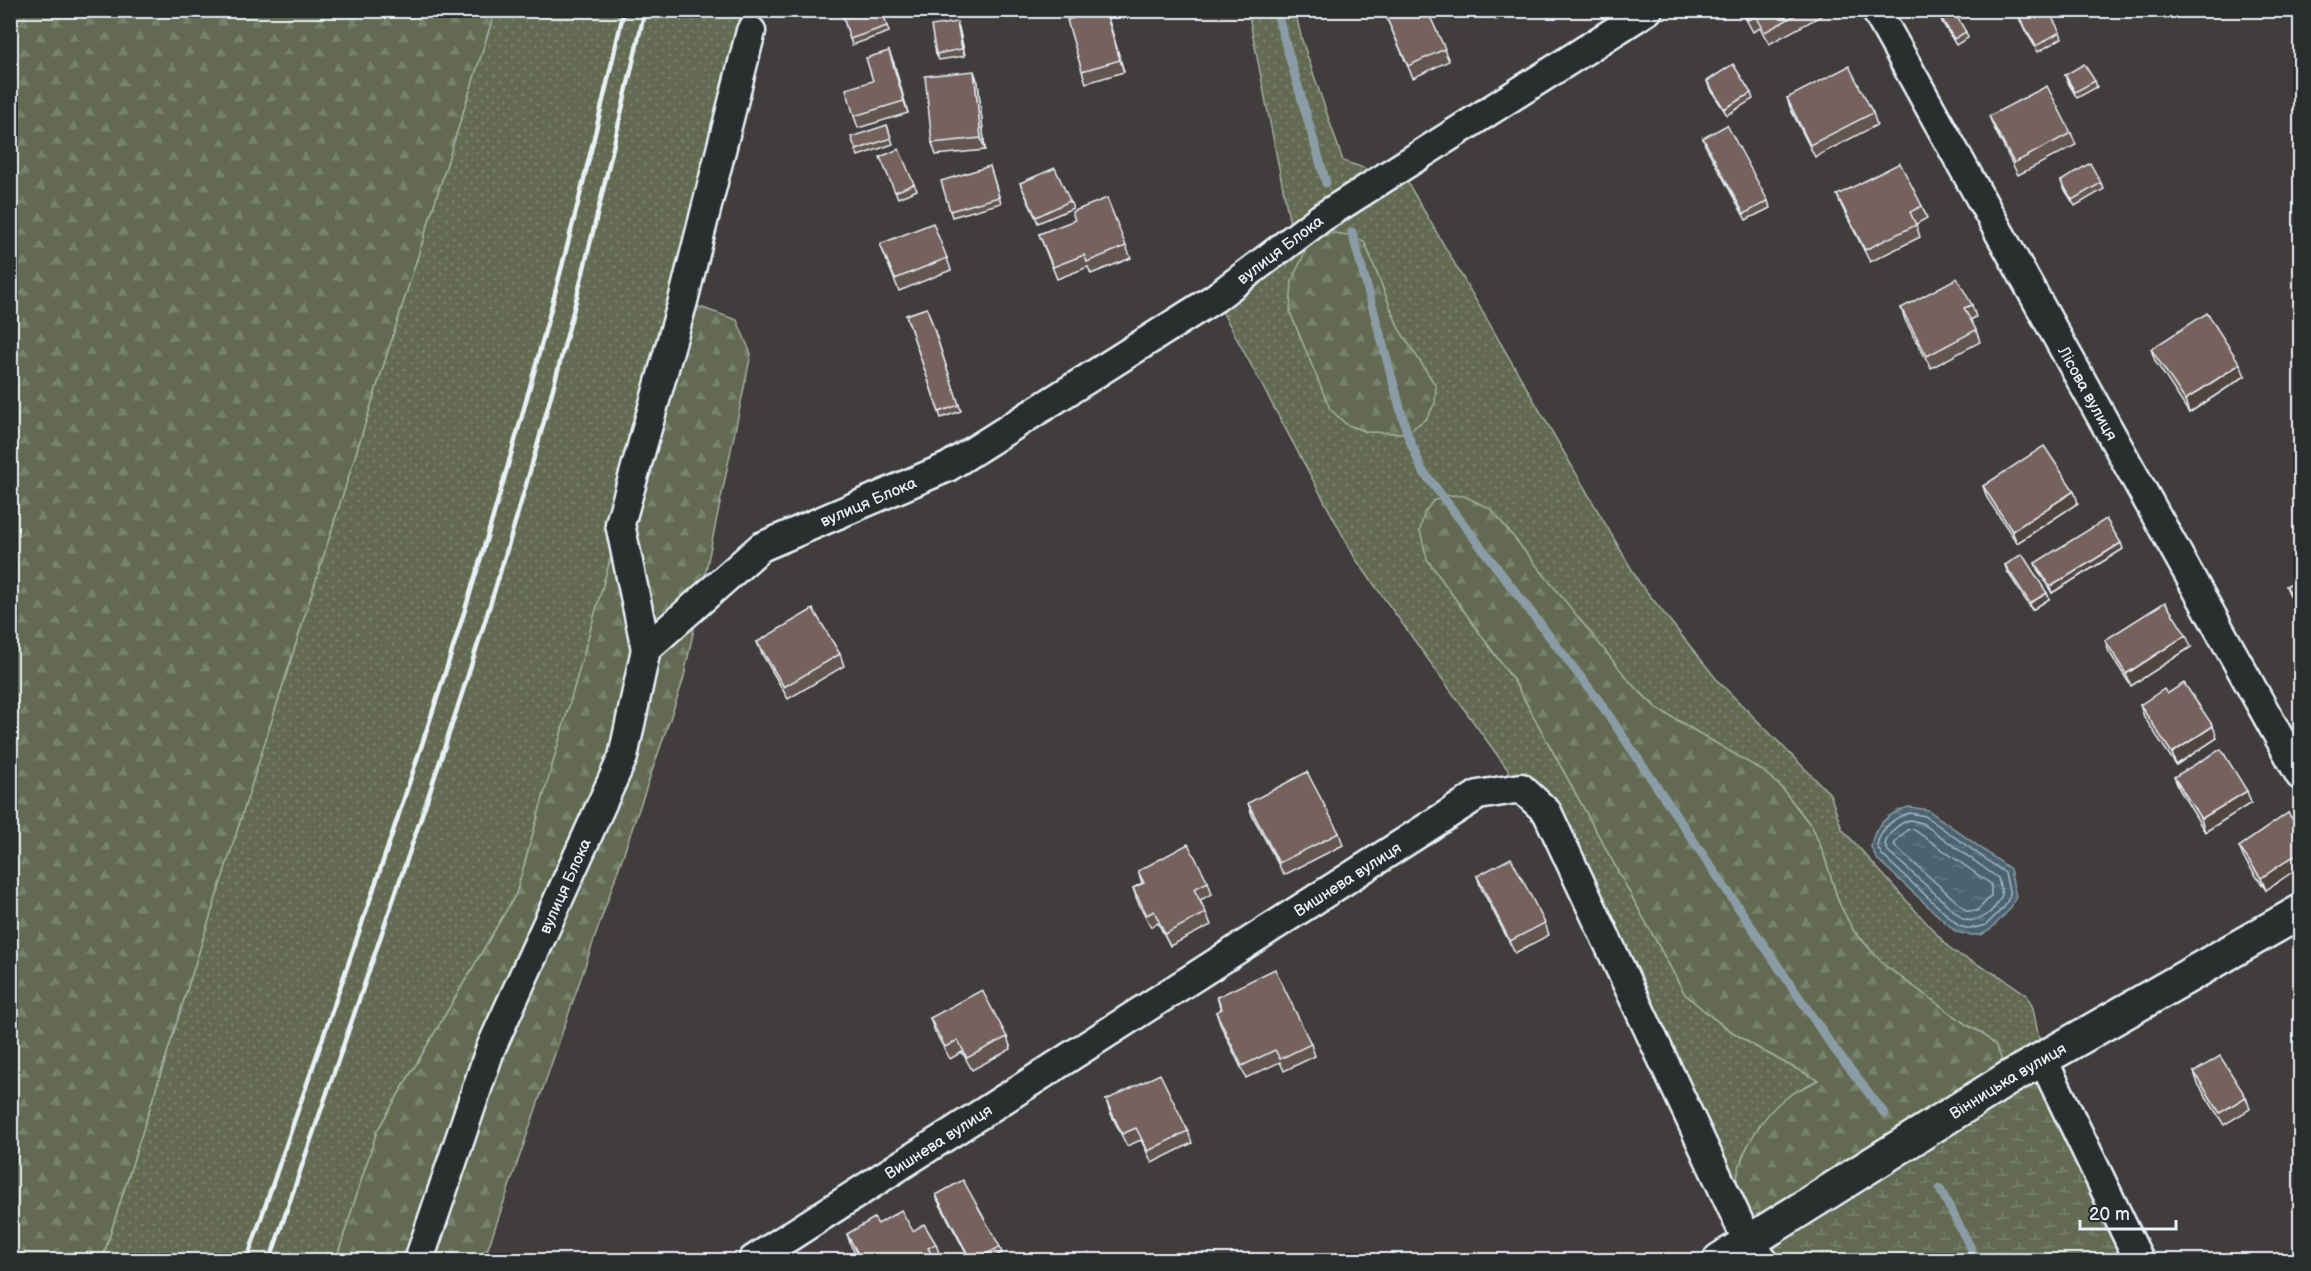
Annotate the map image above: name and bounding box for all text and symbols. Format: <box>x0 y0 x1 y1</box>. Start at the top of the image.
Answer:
street label: вулиця Блока <box>1234 212 1328 289</box>
street label: Лісова вулиця <box>2053 343 2121 444</box>
street label: вулиця Блока <box>818 473 920 532</box>
street label: вулиця Блока <box>536 835 596 937</box>
street label: Вишнева вулиця <box>1291 839 1405 922</box>
street label: Вінницька вулиця <box>1946 1039 2070 1124</box>
street label: Вишнева вулиця <box>882 1101 996 1184</box>
scale bar <box>2080 1193 2176 1231</box>
text: 20 m <box>2089 1204 2130 1225</box>

